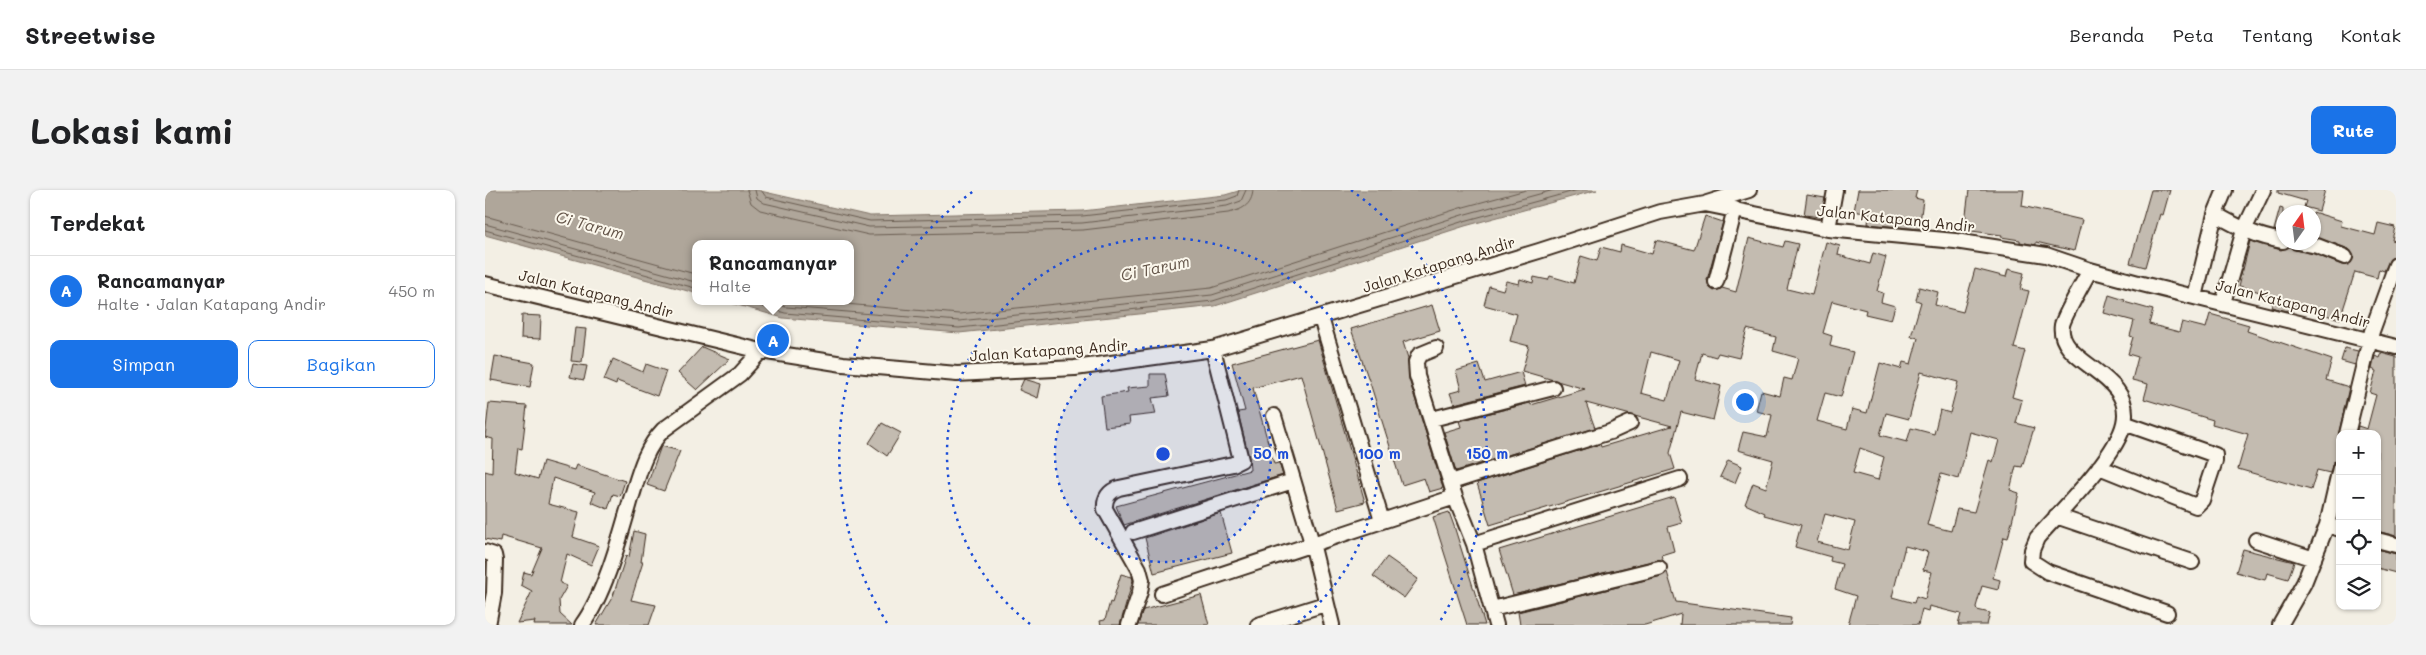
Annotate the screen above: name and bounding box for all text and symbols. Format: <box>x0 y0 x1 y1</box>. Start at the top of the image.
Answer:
text: Streetwise <box>25 19 155 50</box>
text: Beranda <box>2070 23 2145 47</box>
text: Peta <box>2173 23 2214 47</box>
text: Tentang <box>2242 23 2313 47</box>
text: Kontak <box>2341 23 2401 47</box>
button: Rute <box>2311 106 2396 154</box>
text: Lokasi kami <box>30 107 234 153</box>
street label: Jalan Katapang Andir <box>1816 200 1976 236</box>
water label: Ci Tarum <box>554 205 627 244</box>
north arrow <box>2276 205 2321 250</box>
text: Terdekat <box>50 209 145 236</box>
street label: Jalan Katapang Andir <box>1360 231 1518 297</box>
popup <box>692 240 854 305</box>
text: Rancamanyar <box>709 250 837 275</box>
water label: Ci Tarum <box>1119 250 1191 285</box>
street label: Jalan Katapang Andir <box>517 264 676 322</box>
text: Rancamanyar <box>97 268 225 293</box>
street label: Jalan Katapang Andir <box>2214 274 2373 332</box>
text: Halte <box>709 275 751 296</box>
text: A <box>60 280 72 301</box>
text: 450 m <box>389 280 435 301</box>
text: Halte · Jalan Katapang Andir <box>97 293 326 314</box>
pin: A <box>757 321 789 359</box>
street label: Jalan Katapang Andir <box>969 334 1129 366</box>
button: Simpan <box>50 340 238 388</box>
button: Bagikan <box>248 340 435 388</box>
your location <box>1732 389 1758 415</box>
map controls <box>2336 430 2381 610</box>
button: + <box>2336 430 2381 475</box>
text: 50 m <box>1253 443 1289 463</box>
text: 100 m <box>1357 443 1401 463</box>
text: 150 m <box>1466 443 1508 463</box>
centre of rings <box>1154 445 1172 463</box>
button: − <box>2336 475 2381 520</box>
button: locate <box>2336 520 2381 565</box>
button: layers <box>2336 565 2381 610</box>

